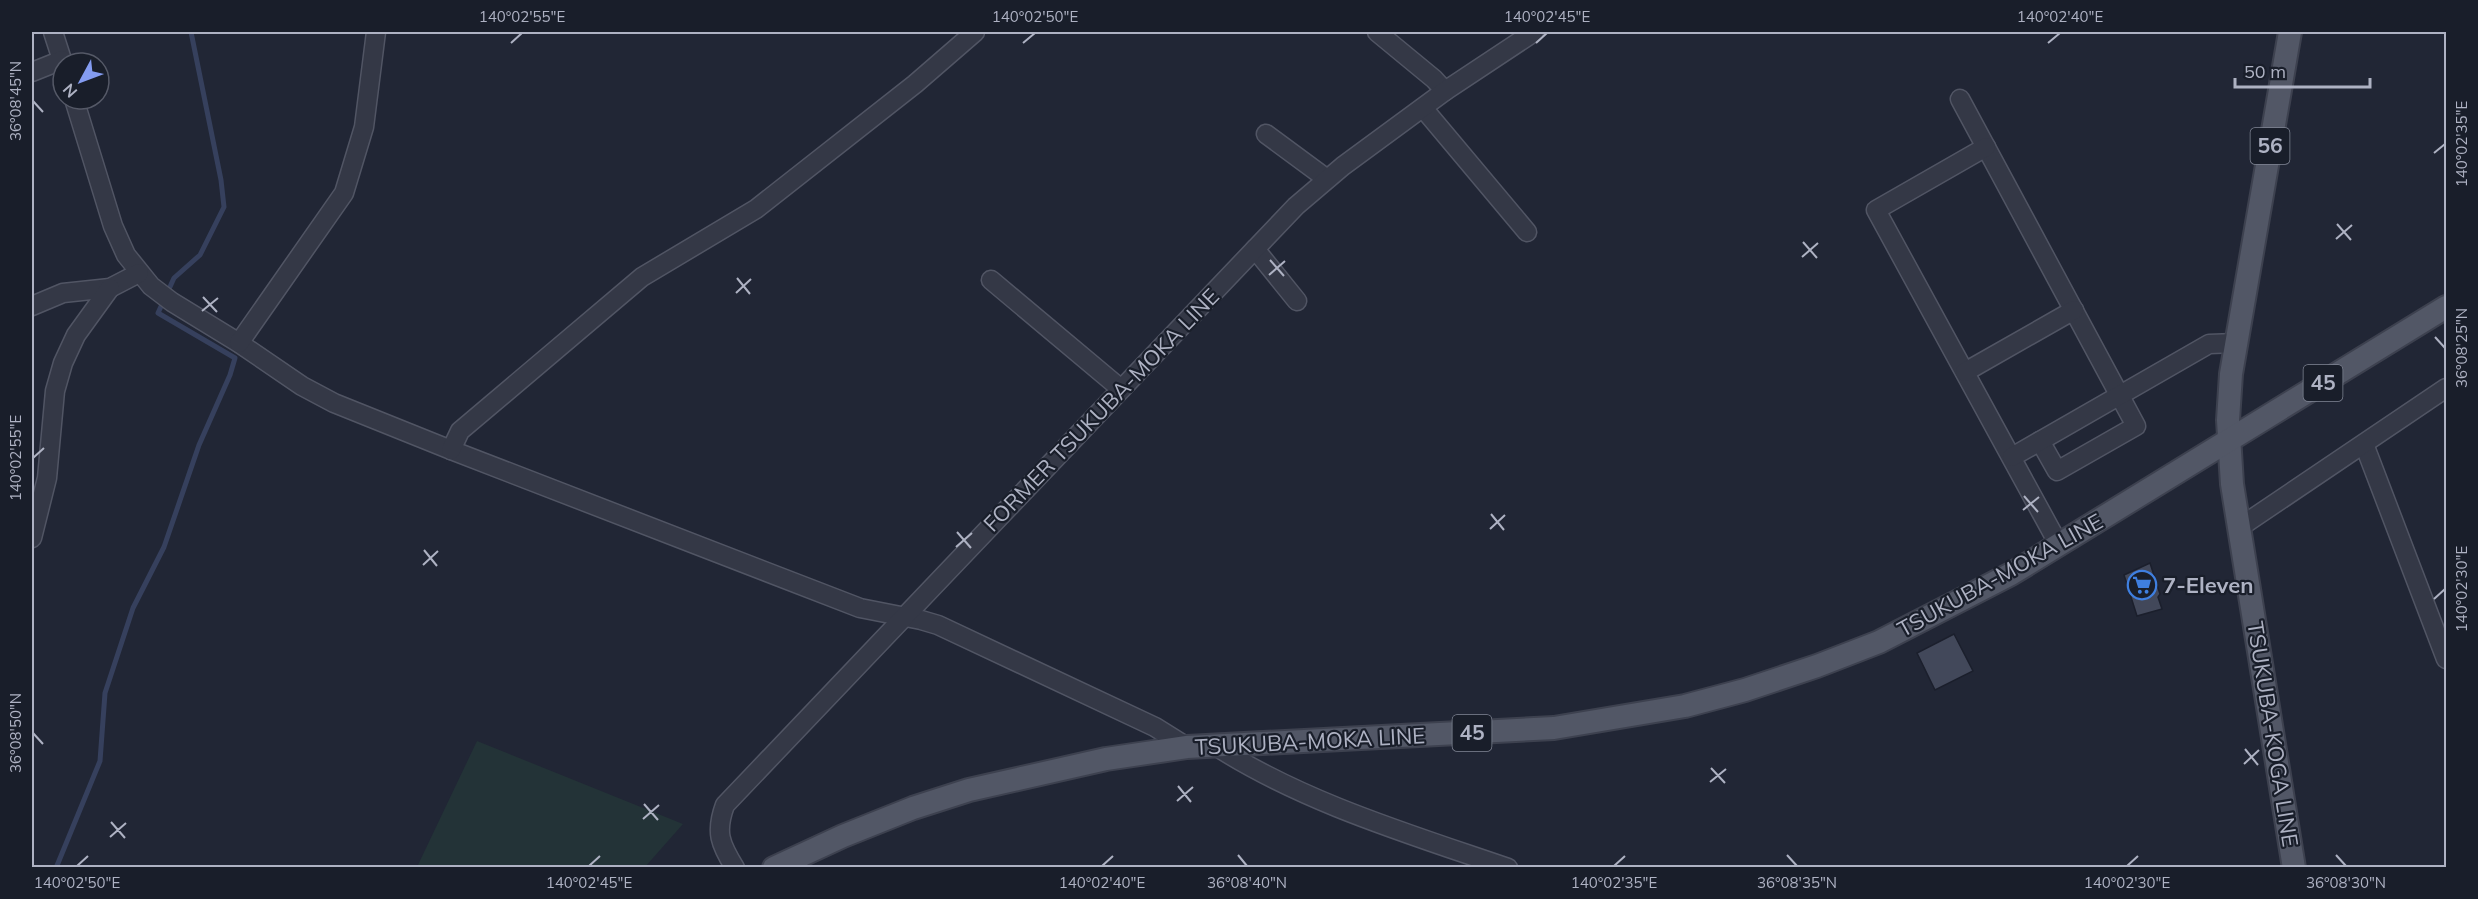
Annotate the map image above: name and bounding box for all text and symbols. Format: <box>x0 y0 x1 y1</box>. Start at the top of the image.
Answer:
text: 140°02'55"E <box>479 7 565 26</box>
text: 140°02'50"E <box>992 7 1078 26</box>
text: 140°02'45"E <box>1504 7 1590 26</box>
text: 140°02'40"E <box>2017 7 2103 26</box>
north arrow <box>51 51 111 111</box>
scale bar <box>2235 51 2370 89</box>
text: 50 m <box>2244 60 2286 83</box>
text: 36°08'45"N <box>6 61 25 141</box>
text: N <box>58 80 81 102</box>
text: 140°02'35"E <box>2452 101 2471 187</box>
road number: 56 <box>2250 128 2290 164</box>
street label: FORMER TSUKUBA-MOKA LINE <box>977 283 1225 537</box>
text: 36°08'25"N <box>2452 308 2471 388</box>
road number: 45 <box>2304 365 2342 401</box>
text: 140°02'55"E <box>6 415 25 501</box>
street label: TSUKUBA-MOKA LINE <box>1892 507 2108 643</box>
text: 140°02'30"E <box>2452 546 2471 632</box>
supermarket icon: 7-Eleven <box>2126 569 2158 601</box>
place label: 7-Eleven <box>2163 571 2254 599</box>
street label: TSUKUBA-KOGA LINE <box>2241 619 2305 849</box>
text: 36°08'50"N <box>6 693 25 773</box>
road number: 45 <box>1452 715 1492 751</box>
street label: TSUKUBA-MOKA LINE <box>1194 721 1426 761</box>
text: 140°02'50"E <box>34 873 120 892</box>
text: 140°02'45"E <box>546 873 632 892</box>
text: 140°02'40"E <box>1059 873 1145 892</box>
text: 36°08'40"N <box>1207 873 1287 892</box>
text: 140°02'35"E <box>1571 873 1657 892</box>
text: 36°08'35"N <box>1757 873 1837 892</box>
text: 140°02'30"E <box>2084 873 2170 892</box>
text: 36°08'30"N <box>2306 873 2386 892</box>

